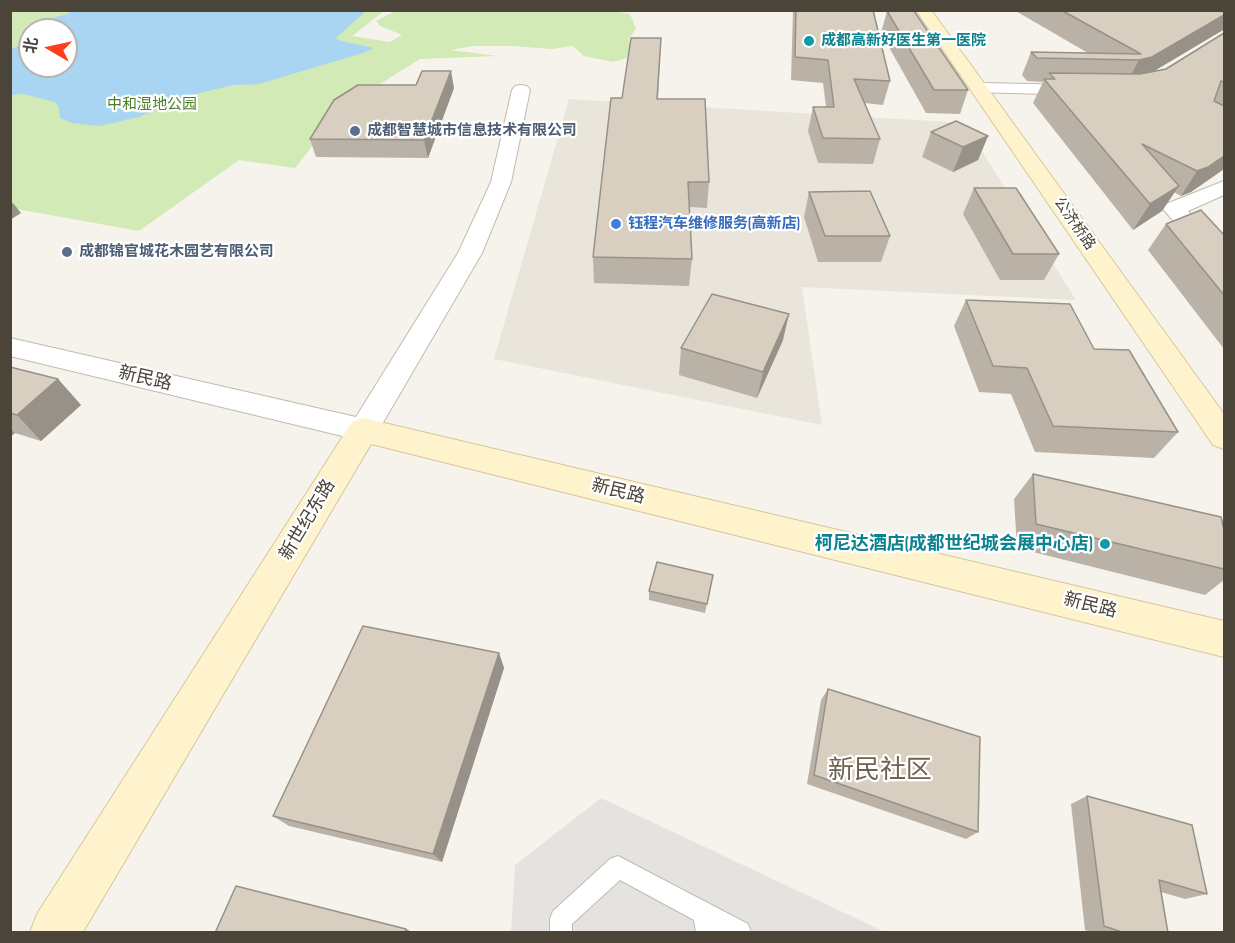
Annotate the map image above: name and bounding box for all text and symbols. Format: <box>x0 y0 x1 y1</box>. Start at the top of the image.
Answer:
north arrow <box>18 18 78 78</box>
place label: 成都高新好医生第一医院 <box>821 32 986 50</box>
marker: 成都高新好医生第一医院 <box>802 34 816 48</box>
text: 北 <box>21 36 42 55</box>
park label: 中和湿地公园 <box>107 96 197 114</box>
place label: 成都智慧城市信息技术有限公司 <box>367 122 577 140</box>
marker: 成都智慧城市信息技术有限公司 <box>348 124 362 138</box>
street label: 公济桥路 <box>1049 194 1099 254</box>
place label: 钰程汽车维修服务(高新店) <box>628 215 800 233</box>
marker: 钰程汽车维修服务(高新店) <box>609 217 623 231</box>
place label: 成都锦官城花木园艺有限公司 <box>79 243 274 261</box>
marker: 成都锦官城花木园艺有限公司 <box>60 245 74 259</box>
street label: 新民路 <box>116 362 174 396</box>
street label: 新民路 <box>589 475 647 509</box>
street label: 新世纪东路 <box>276 476 340 564</box>
place label: 柯尼达酒店(成都世纪城会展中心店) <box>815 533 1093 555</box>
marker: 柯尼达酒店(成都世纪城会展中心店) <box>1098 537 1112 551</box>
street label: 新民路 <box>1061 589 1119 623</box>
district label: 新民社区 <box>828 755 932 787</box>

